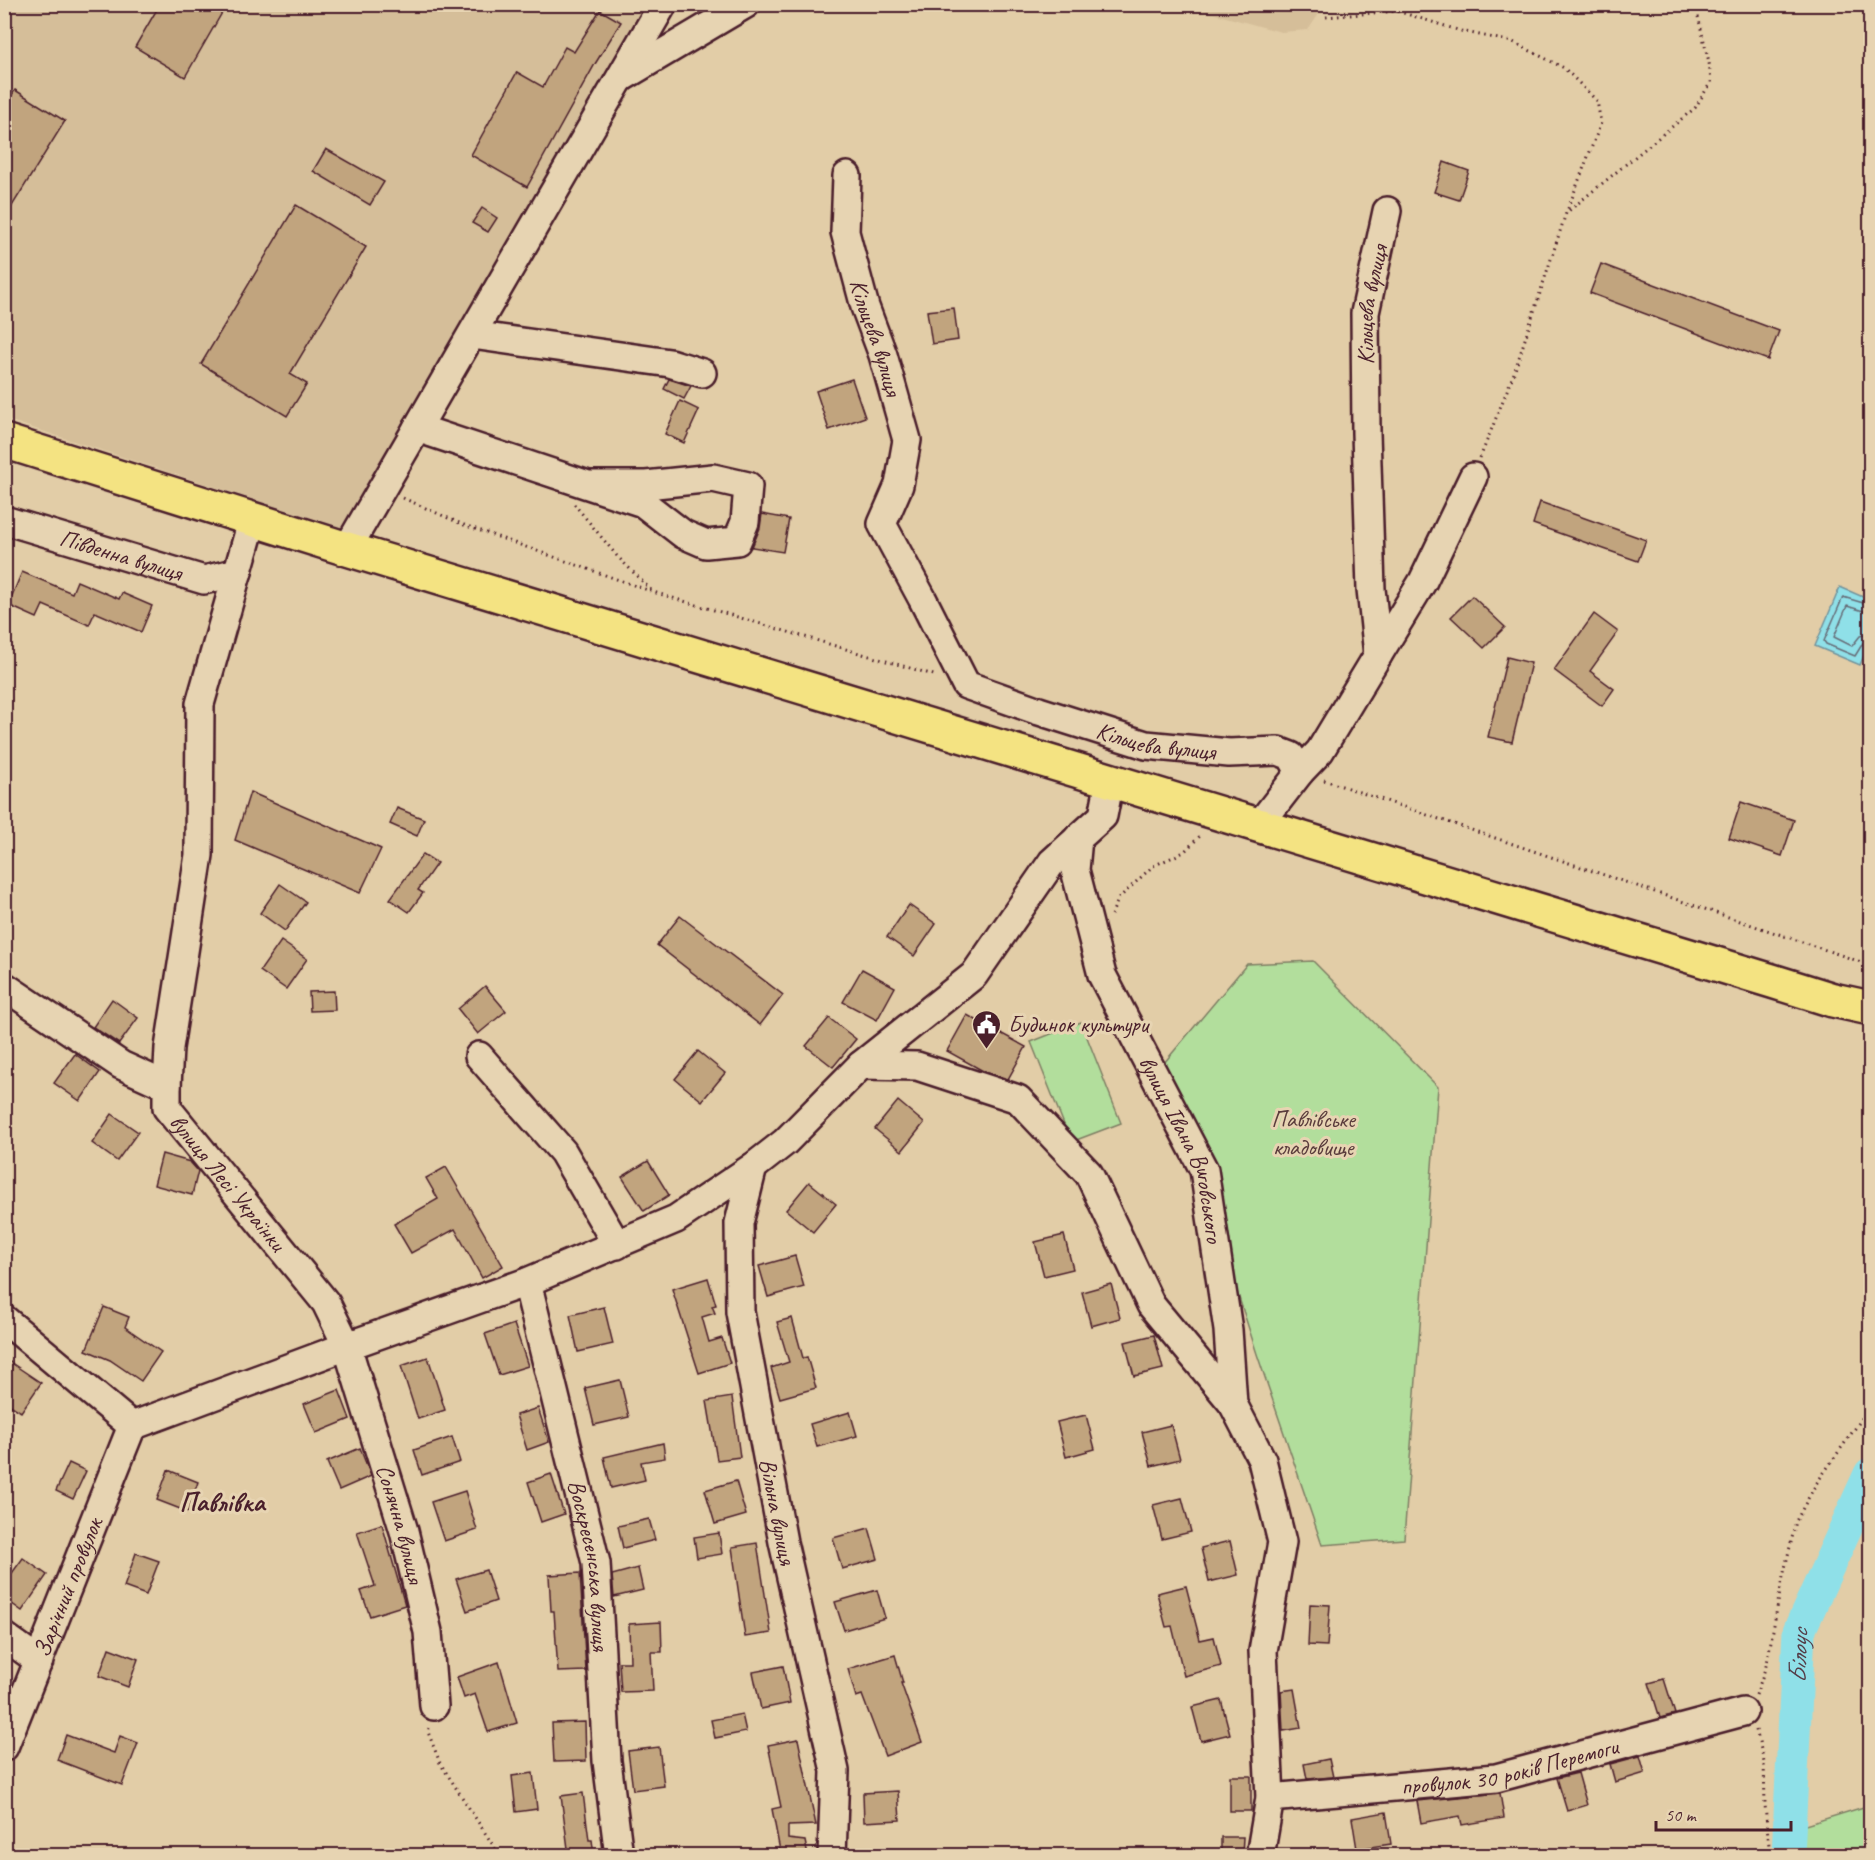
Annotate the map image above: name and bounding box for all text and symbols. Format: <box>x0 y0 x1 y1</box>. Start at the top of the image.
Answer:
street label: Кільцева вулиця <box>1350 241 1395 365</box>
street label: Кільцева вулиця <box>843 276 909 401</box>
street label: Південна вулиця <box>56 523 187 588</box>
street label: Кільцева вулиця <box>1093 715 1218 767</box>
public building icon: Будинок культури <box>971 1008 1003 1050</box>
place label: Будинок культури <box>1008 1009 1151 1039</box>
street label: вулиця Івана Виговського <box>1132 1051 1230 1246</box>
park label: Павлівське кладовище <box>1271 1104 1357 1162</box>
street label: вулиця Лесі Українки <box>163 1108 294 1259</box>
street label: Вільна вулиця <box>753 1456 803 1569</box>
street label: Сонячна вулиця <box>369 1461 431 1588</box>
street label: Воскресенська вулиця <box>561 1477 616 1653</box>
district label: Павлівка <box>179 1485 267 1519</box>
street label: Зарічний провулок <box>26 1511 110 1661</box>
water label: Білоус <box>1780 1626 1816 1684</box>
street label: провулок 30 років Перемоги <box>1400 1731 1623 1801</box>
scale bar <box>1656 1794 1791 1832</box>
text: 50 m <box>1665 1804 1698 1826</box>

